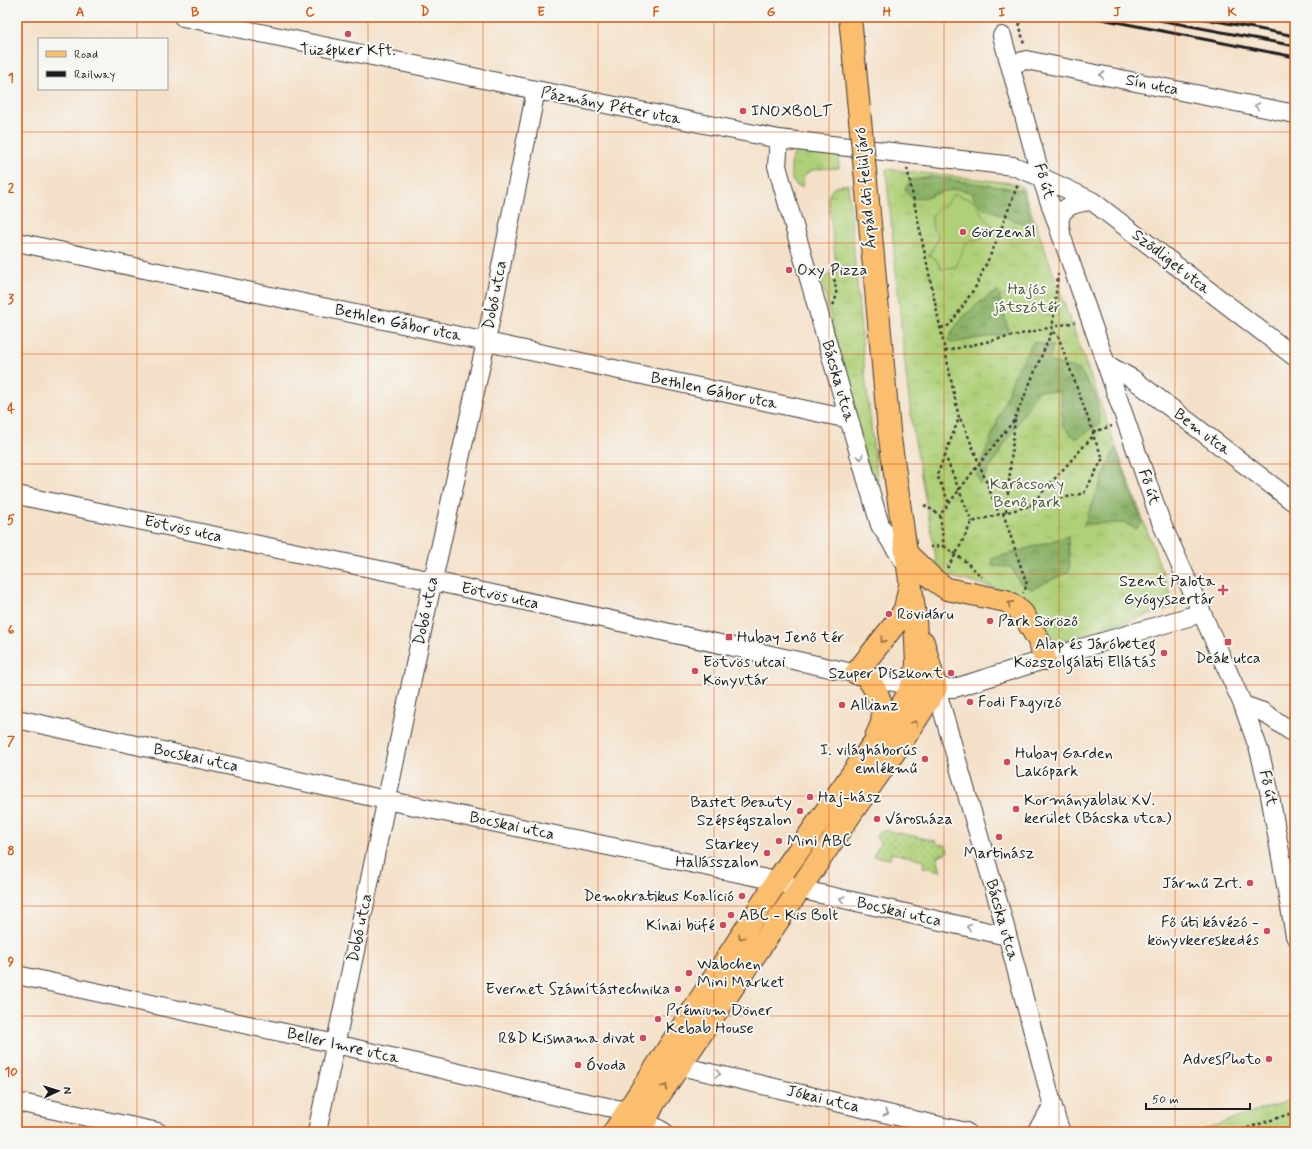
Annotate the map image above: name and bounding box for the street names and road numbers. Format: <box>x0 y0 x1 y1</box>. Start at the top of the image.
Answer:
street label: Sín utca <box>1124 70 1180 100</box>
street label: Pázmány Péter utca <box>539 82 683 130</box>
street label: Árpád úti felüljáró <box>850 126 882 250</box>
street label: Fő út <box>1029 161 1060 202</box>
street label: Sződliget utca <box>1127 225 1215 299</box>
street label: Dobó utca <box>478 259 512 331</box>
street label: Bethlen Gábor utca <box>333 299 464 347</box>
street label: Bácska utca <box>816 338 860 425</box>
street label: Bethlen Gábor utca <box>649 367 780 415</box>
street label: Bem utca <box>1169 404 1235 460</box>
street label: Fő út <box>1133 466 1165 508</box>
street label: Eötvös utca <box>142 511 224 548</box>
street label: Dobó utca <box>408 574 444 647</box>
street label: Eötvös utca <box>459 578 541 615</box>
street label: Bocskai utca <box>152 739 241 777</box>
street label: Fő út <box>1254 768 1282 808</box>
street label: Bocskai utca <box>468 807 557 845</box>
street label: Bácska utca <box>980 877 1024 964</box>
street label: Dobó utca <box>342 891 378 964</box>
street label: Bocskai utca <box>855 892 944 932</box>
street label: Beller Imre utca <box>285 1023 402 1069</box>
street label: Jókai utca <box>784 1080 862 1118</box>

